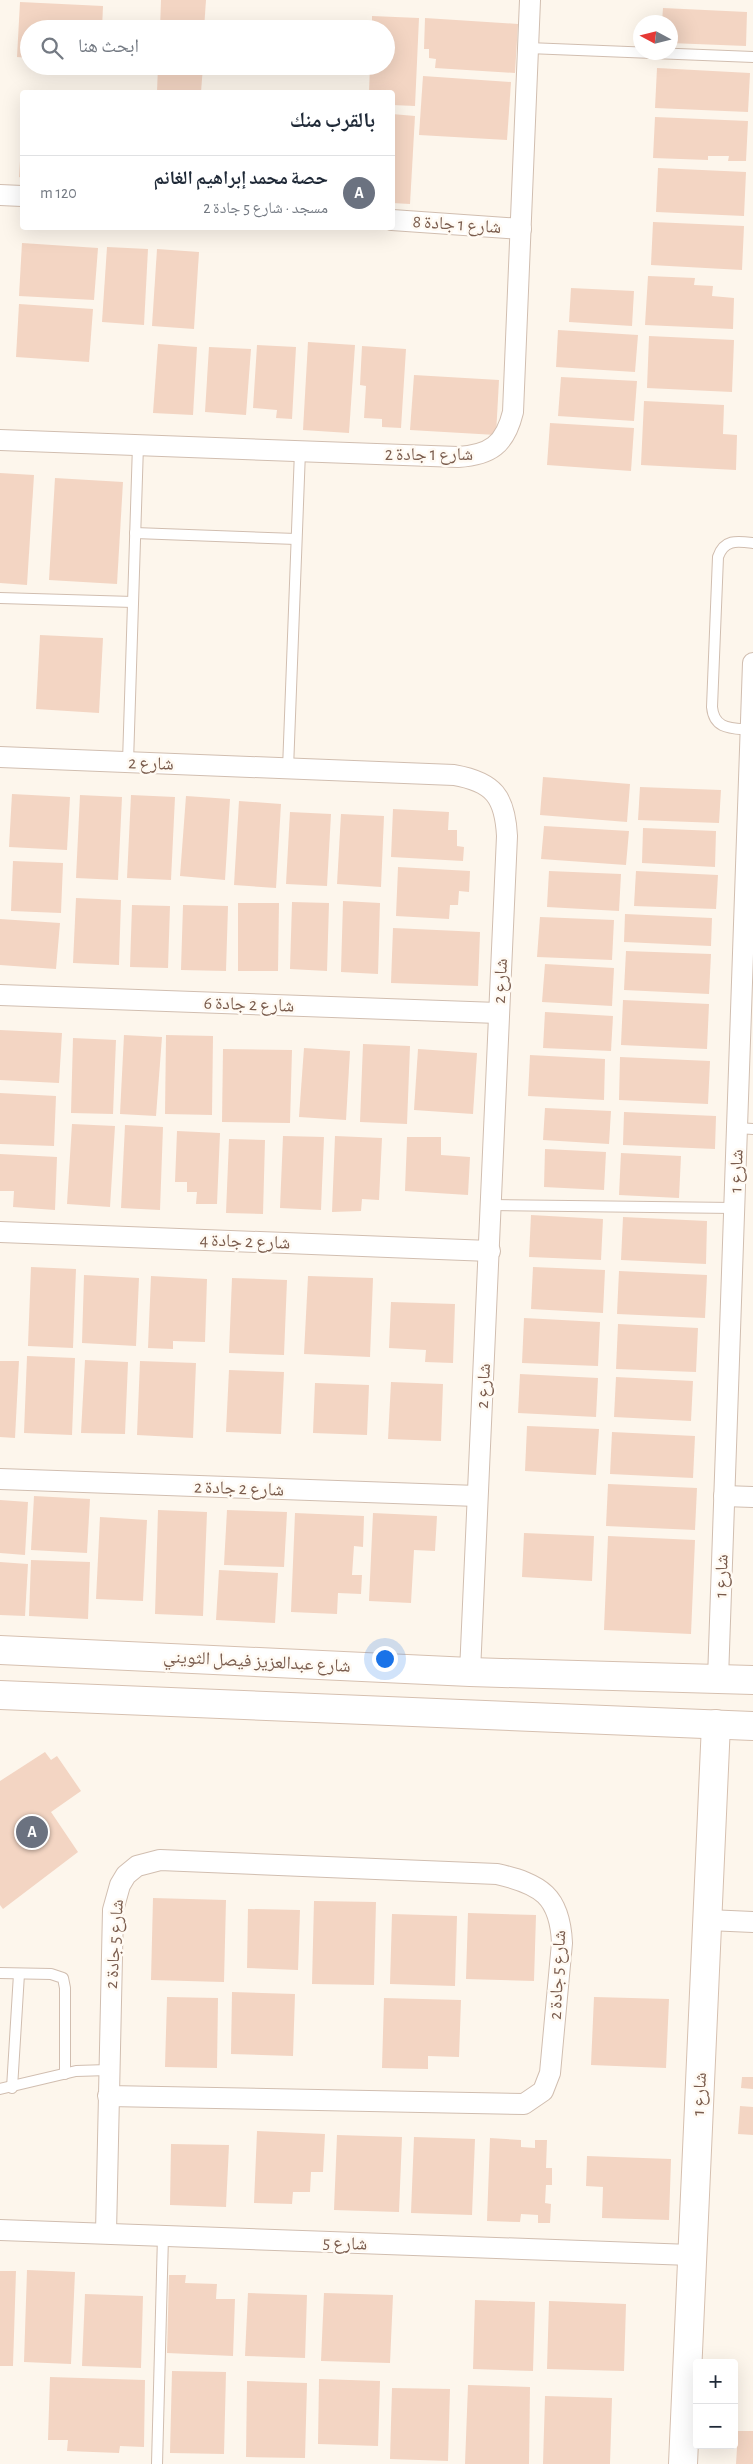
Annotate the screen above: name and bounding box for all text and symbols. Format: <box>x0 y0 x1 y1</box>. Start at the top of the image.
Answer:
north arrow <box>633 15 678 60</box>
search box <box>20 20 395 75</box>
icon: search <box>38 34 66 62</box>
text: ابحث هنا <box>78 37 139 56</box>
text: بالقرب منك <box>290 110 375 131</box>
text: حصة محمد إبراهيم الغانم <box>154 169 328 188</box>
text: 120 m <box>40 185 77 201</box>
text: A <box>354 185 364 201</box>
text: مسجد · شارع 5 جادة 2 <box>203 200 328 216</box>
street label: شارع 1 جادة 8 <box>412 213 502 238</box>
street label: شارع 1 جادة 2 <box>385 446 473 465</box>
street label: شارع 2 <box>128 754 174 775</box>
street label: شارع 2 <box>491 958 512 1004</box>
street label: شارع 2 جادة 6 <box>203 994 295 1017</box>
street label: شارع 1 <box>727 1149 748 1193</box>
street label: شارع 2 جادة 4 <box>199 1231 291 1254</box>
street label: شارع 2 <box>474 1363 495 1409</box>
street label: شارع 2 جادة 2 <box>193 1478 284 1501</box>
street label: شارع 1 <box>712 1554 733 1598</box>
your location <box>372 1646 398 1672</box>
street label: شارع عبدالعزيز فيصل الثويني <box>162 1648 351 1680</box>
pin: A <box>16 1813 48 1851</box>
street label: شارع 5 جادة 2 <box>103 1899 128 1990</box>
street label: شارع 5 جادة 2 <box>547 1930 570 2020</box>
street label: شارع 1 <box>690 2072 711 2116</box>
street label: شارع 5 <box>322 2234 368 2255</box>
map controls <box>693 2359 738 2449</box>
button: + <box>693 2359 738 2404</box>
button: − <box>693 2404 738 2449</box>

